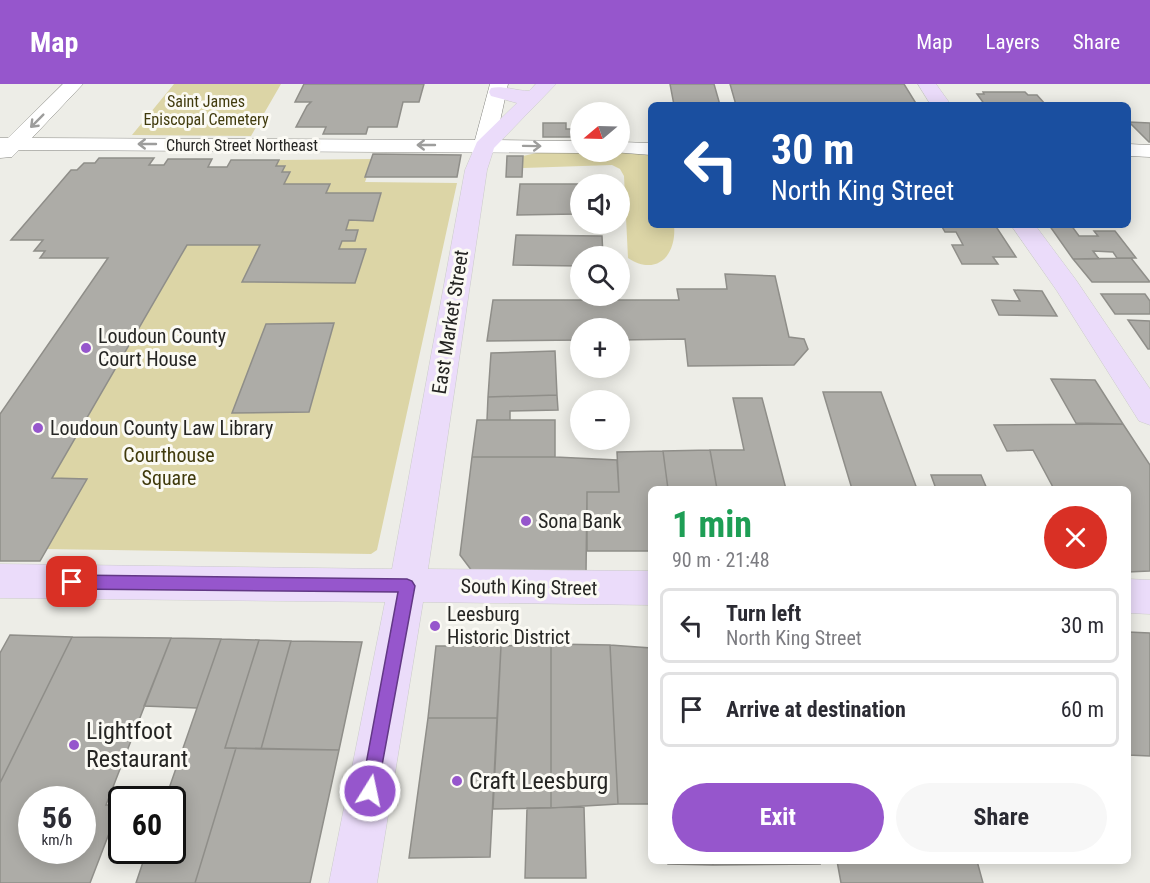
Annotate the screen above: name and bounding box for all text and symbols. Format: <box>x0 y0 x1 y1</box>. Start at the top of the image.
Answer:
text: Map <box>30 26 78 59</box>
text: Map <box>916 30 953 54</box>
text: Layers <box>986 30 1040 54</box>
text: Share <box>1073 30 1120 54</box>
park label: Saint James Episcopal Cemetery <box>143 92 269 129</box>
north arrow <box>570 102 630 162</box>
map controls <box>570 102 630 450</box>
one-way arrow <box>30 114 44 129</box>
text: 30 m <box>771 125 854 174</box>
icon: left <box>672 126 750 204</box>
street label: Church Street Northeast <box>166 136 318 155</box>
one-way arrow <box>137 138 157 150</box>
one-way arrow <box>416 139 436 151</box>
one-way arrow <box>522 141 542 152</box>
button: sound <box>570 174 630 234</box>
text: North King Street <box>771 175 954 207</box>
button: search <box>570 246 630 306</box>
street label: East Market Street <box>427 248 473 396</box>
button: + <box>570 318 630 378</box>
place label: Loudoun County Court House <box>98 324 226 371</box>
marker: Loudoun County Court House <box>79 341 93 355</box>
button: − <box>570 390 630 450</box>
place label: Loudoun County Law Library <box>50 416 273 440</box>
marker: Loudoun County Law Library <box>31 421 45 435</box>
park label: Courthouse Square <box>123 443 215 490</box>
text: 1 min <box>672 504 752 546</box>
button: close <box>1044 506 1107 569</box>
place label: Sona Bank <box>538 509 621 533</box>
marker: Sona Bank <box>519 514 533 528</box>
text: 90 m · 21:48 <box>672 548 770 572</box>
pin <box>46 556 97 607</box>
icon: arrive <box>55 565 88 598</box>
street label: South King Street <box>460 574 598 600</box>
text: Turn left <box>726 601 801 626</box>
place label: Leesburg Historic District <box>447 602 570 649</box>
icon: left <box>675 609 708 642</box>
text: 30 m <box>1061 613 1104 638</box>
marker: Leesburg Historic District <box>428 619 442 633</box>
text: North King Street <box>726 626 862 650</box>
icon: arrive <box>675 693 708 726</box>
text: Arrive at destination <box>726 697 906 722</box>
text: 60 m <box>1061 697 1104 722</box>
place label: Lightfoot Restaurant <box>86 717 188 773</box>
marker: Lightfoot Restaurant <box>67 738 81 752</box>
position arrow <box>338 759 402 823</box>
place label: Craft Leesburg <box>469 767 608 795</box>
marker: Craft Leesburg <box>450 774 464 788</box>
button: Exit <box>672 783 884 852</box>
button: Share <box>896 783 1107 852</box>
speed limit sign: 60 <box>108 786 186 864</box>
text: 56 <box>42 800 72 835</box>
text: km/h <box>42 831 72 849</box>

